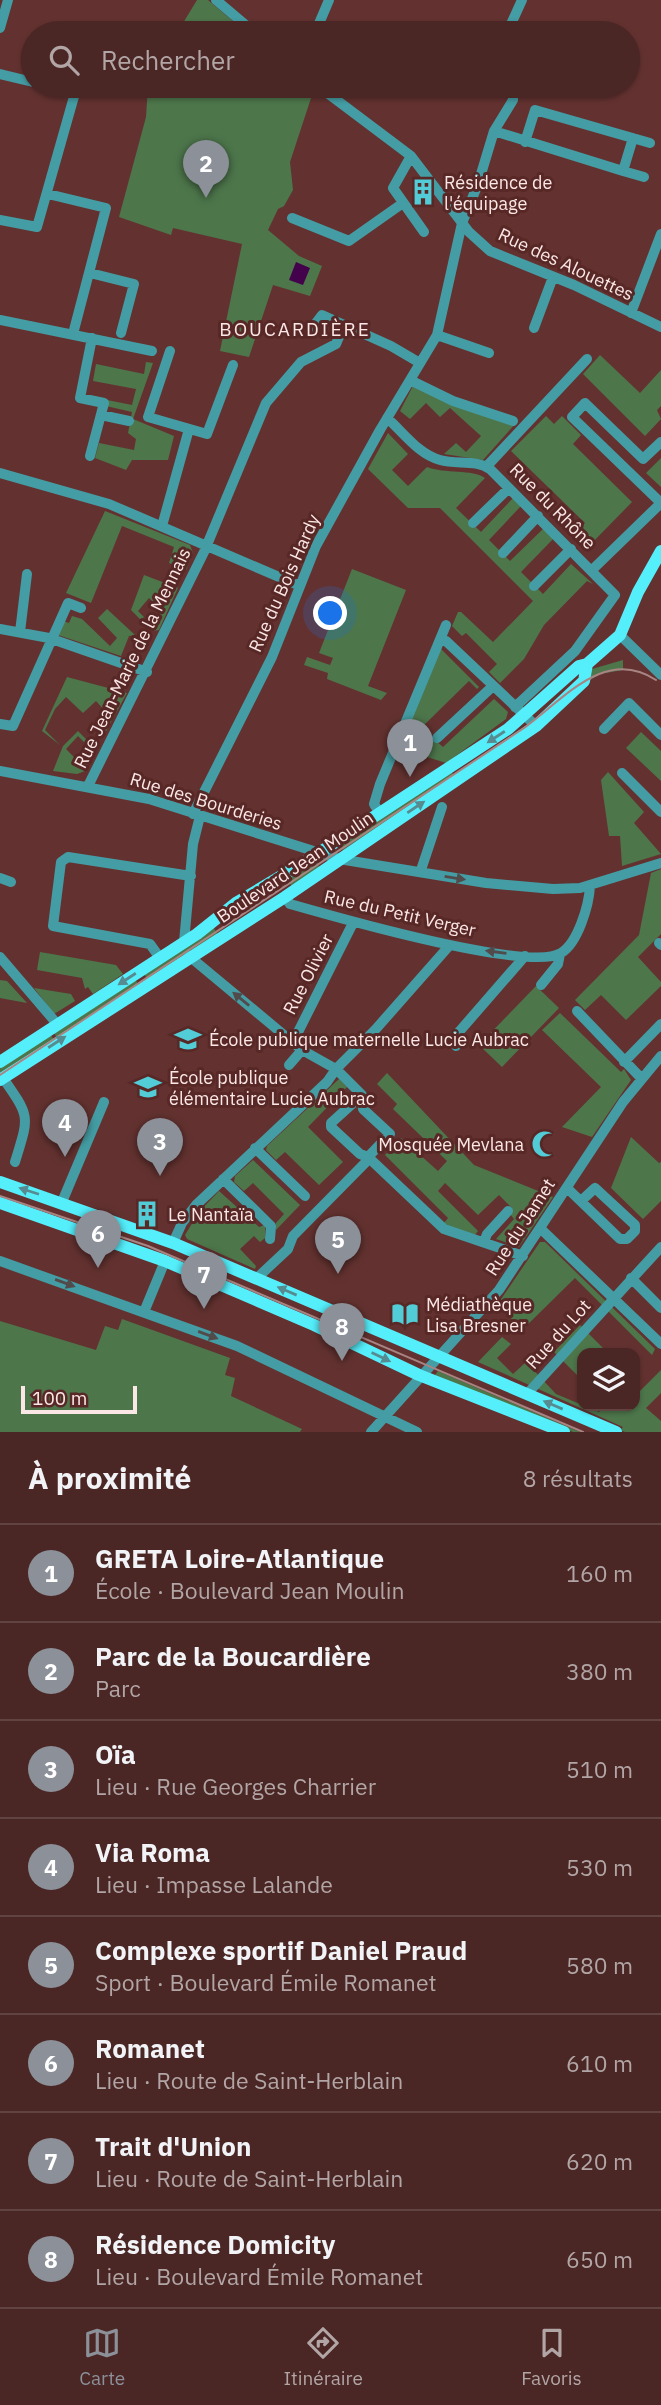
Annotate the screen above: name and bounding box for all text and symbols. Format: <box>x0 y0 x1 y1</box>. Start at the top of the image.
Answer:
search box <box>21 21 640 98</box>
icon: search <box>45 41 83 79</box>
text: Rechercher <box>101 43 235 77</box>
pin: 2 <box>183 140 229 198</box>
place label: Résidence de l'équipage <box>444 171 552 215</box>
building icon: Résidence de l'équipage <box>408 177 438 207</box>
street label: Rue des Alouettes <box>495 223 637 305</box>
district label: BOUCARDIÈRE <box>219 317 371 341</box>
street label: Rue du Rhône <box>505 458 601 554</box>
street label: Rue du Bois Hardy <box>243 511 325 655</box>
street label: Rue Jean-Marie de la Mennais <box>68 544 196 772</box>
your location <box>313 596 347 630</box>
pin: 1 <box>387 719 433 777</box>
one-way arrow <box>486 730 506 743</box>
street label: Rue des Bourderies <box>127 767 285 835</box>
one-way arrow <box>407 800 425 814</box>
street label: Boulevard Jean Moulin <box>212 806 378 928</box>
one-way arrow <box>444 873 466 884</box>
street label: Rue du Petit Verger <box>322 884 478 942</box>
street label: Rue Olivier <box>278 929 338 1018</box>
one-way arrow <box>485 946 507 957</box>
one-way arrow <box>117 972 136 985</box>
one-way arrow <box>232 992 249 1007</box>
school or university icon: École publique maternelle Lucie Aubrac <box>173 1024 203 1054</box>
place label: École publique maternelle Lucie Aubrac <box>209 1028 529 1051</box>
one-way arrow <box>47 1036 67 1049</box>
place label: École publique élémentaire Lucie Aubrac <box>169 1066 375 1110</box>
school or university icon: École publique élémentaire Lucie Aubrac <box>133 1072 163 1102</box>
pin: 4 <box>42 1099 88 1157</box>
pin: 3 <box>137 1118 183 1176</box>
mosque icon: Mosquée Mevlana <box>530 1129 560 1159</box>
place label: Mosquée Mevlana <box>378 1133 524 1156</box>
street label: Rue du Jamet <box>480 1174 560 1280</box>
one-way arrow <box>18 1185 39 1196</box>
building icon: Le Nantaïa <box>132 1199 162 1229</box>
place label: Le Nantaïa <box>168 1203 254 1226</box>
pin: 6 <box>75 1210 121 1268</box>
pin: 5 <box>315 1216 361 1274</box>
pin: 7 <box>181 1251 227 1309</box>
one-way arrow <box>54 1278 75 1289</box>
one-way arrow <box>276 1285 297 1296</box>
place label: Médiathèque Lisa Bresner <box>426 1293 532 1337</box>
street label: Rue du Lot <box>521 1294 595 1374</box>
library icon: Médiathèque Lisa Bresner <box>390 1299 420 1329</box>
pin: 8 <box>319 1303 365 1361</box>
one-way arrow <box>197 1330 218 1341</box>
map controls <box>577 1348 640 1411</box>
button: layers <box>577 1348 640 1411</box>
one-way arrow <box>371 1351 391 1363</box>
scale bar <box>21 1383 136 1415</box>
text: 100 m <box>32 1386 87 1410</box>
one-way arrow <box>543 1399 563 1411</box>
text: À proximité <box>28 1458 191 1497</box>
text: 8 résultats <box>523 1463 633 1493</box>
text: GRETA Loire-Atlantique <box>95 1541 384 1575</box>
text: 1 <box>44 1558 58 1588</box>
text: 160 m <box>566 1558 633 1588</box>
text: École · Boulevard Jean Moulin <box>95 1575 405 1605</box>
text: Parc de la Boucardière <box>95 1639 371 1673</box>
text: 2 <box>44 1656 58 1686</box>
text: 380 m <box>566 1656 633 1686</box>
text: Parc <box>95 1673 141 1703</box>
text: Oïa <box>95 1737 136 1771</box>
text: 3 <box>44 1754 58 1784</box>
text: 510 m <box>566 1754 633 1784</box>
text: Lieu · Rue Georges Charrier <box>95 1771 376 1801</box>
text: Via Roma <box>95 1835 210 1869</box>
text: 4 <box>44 1852 58 1882</box>
text: 530 m <box>566 1852 633 1882</box>
text: Lieu · Impasse Lalande <box>95 1869 333 1899</box>
text: Complexe sportif Daniel Praud <box>95 1933 467 1967</box>
text: 5 <box>44 1950 58 1980</box>
text: 580 m <box>566 1950 633 1980</box>
text: Sport · Boulevard Émile Romanet <box>95 1967 437 1997</box>
text: Romanet <box>95 2031 205 2065</box>
text: 6 <box>44 2048 58 2078</box>
text: 610 m <box>566 2048 633 2078</box>
text: Lieu · Route de Saint-Herblain <box>95 2065 403 2095</box>
text: Trait d'Union <box>95 2129 251 2163</box>
text: 7 <box>44 2146 58 2176</box>
text: 620 m <box>566 2146 633 2176</box>
text: Lieu · Route de Saint-Herblain <box>95 2163 403 2193</box>
text: Résidence Domicity <box>95 2227 335 2261</box>
text: 8 <box>44 2244 58 2274</box>
text: 650 m <box>566 2244 633 2274</box>
text: Lieu · Boulevard Émile Romanet <box>95 2261 423 2291</box>
tab: Carte <box>79 2324 125 2390</box>
tab: Itinéraire <box>284 2324 363 2390</box>
tab: Favoris <box>521 2324 582 2390</box>

